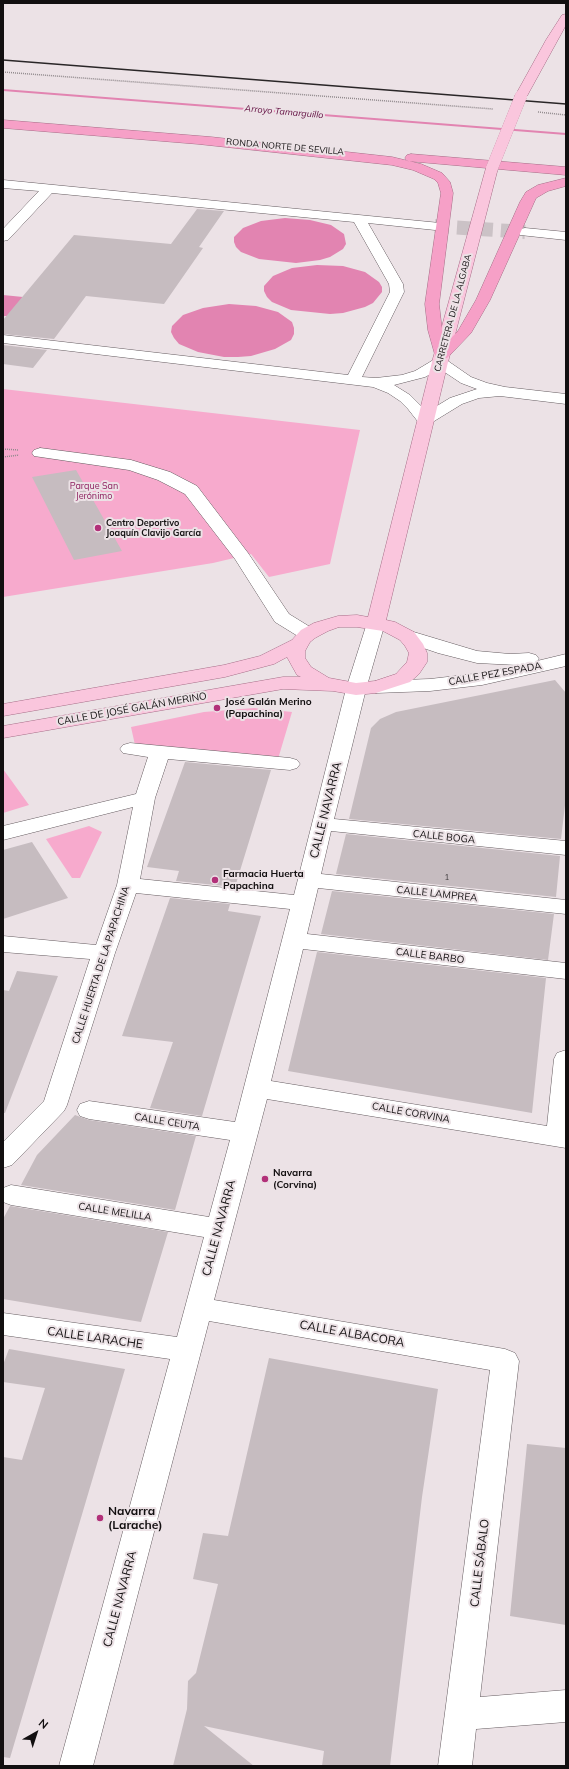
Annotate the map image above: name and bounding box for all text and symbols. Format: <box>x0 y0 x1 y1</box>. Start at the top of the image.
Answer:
water label: Arroyo Tamarguillo <box>244 103 324 121</box>
street label: RONDA NORTE DE SEVILLA <box>226 136 344 158</box>
street label: CARRETERA DE LA ALGABA <box>432 253 474 373</box>
park label: Parque San Jerónimo <box>70 481 118 502</box>
place label: Centro Deportivo Joaquín Clavijo García <box>106 518 201 539</box>
marker: Centro Deportivo Joaquín Clavijo García <box>93 523 103 533</box>
street label: CALLE PEZ ESPADA <box>448 660 542 688</box>
street label: CALLE DE JOSÉ GALÁN MERINO <box>56 690 208 728</box>
place label: José Galán Merino (Papachina) <box>225 696 312 720</box>
marker: José Galán Merino (Papachina) <box>212 703 222 713</box>
street label: CALLE NAVARRA <box>307 760 345 860</box>
street label: CALLE BOGA <box>412 828 476 846</box>
place label: Farmacia Huerta Papachina <box>223 868 304 892</box>
house number: 1 <box>445 873 449 883</box>
marker: Farmacia Huerta Papachina <box>210 875 220 885</box>
street label: CALLE HUERTA DE LA PAPACHINA <box>70 884 132 1046</box>
street label: CALLE LAMPREA <box>396 884 478 904</box>
street label: CALLE BARBO <box>395 946 465 966</box>
street label: CALLE CORVINA <box>371 1100 451 1126</box>
street label: CALLE CEUTA <box>133 1111 201 1133</box>
place label: Navarra (Corvina) <box>273 1167 317 1190</box>
marker: Navarra (Corvina) <box>260 1174 270 1184</box>
street label: CALLE NAVARRA <box>199 1178 239 1278</box>
street label: CALLE MELILLA <box>78 1200 152 1224</box>
street label: CALLE ALBACORA <box>298 1318 406 1350</box>
street label: CALLE LARACHE <box>46 1324 144 1352</box>
place label: Navarra (Larache) <box>108 1504 163 1532</box>
marker: Navarra (Larache) <box>95 1513 105 1523</box>
street label: CALLE SÁBALO <box>467 1518 493 1608</box>
street label: CALLE NAVARRA <box>100 1549 140 1649</box>
north arrow <box>16 1713 56 1753</box>
text: N <box>36 1716 51 1732</box>

